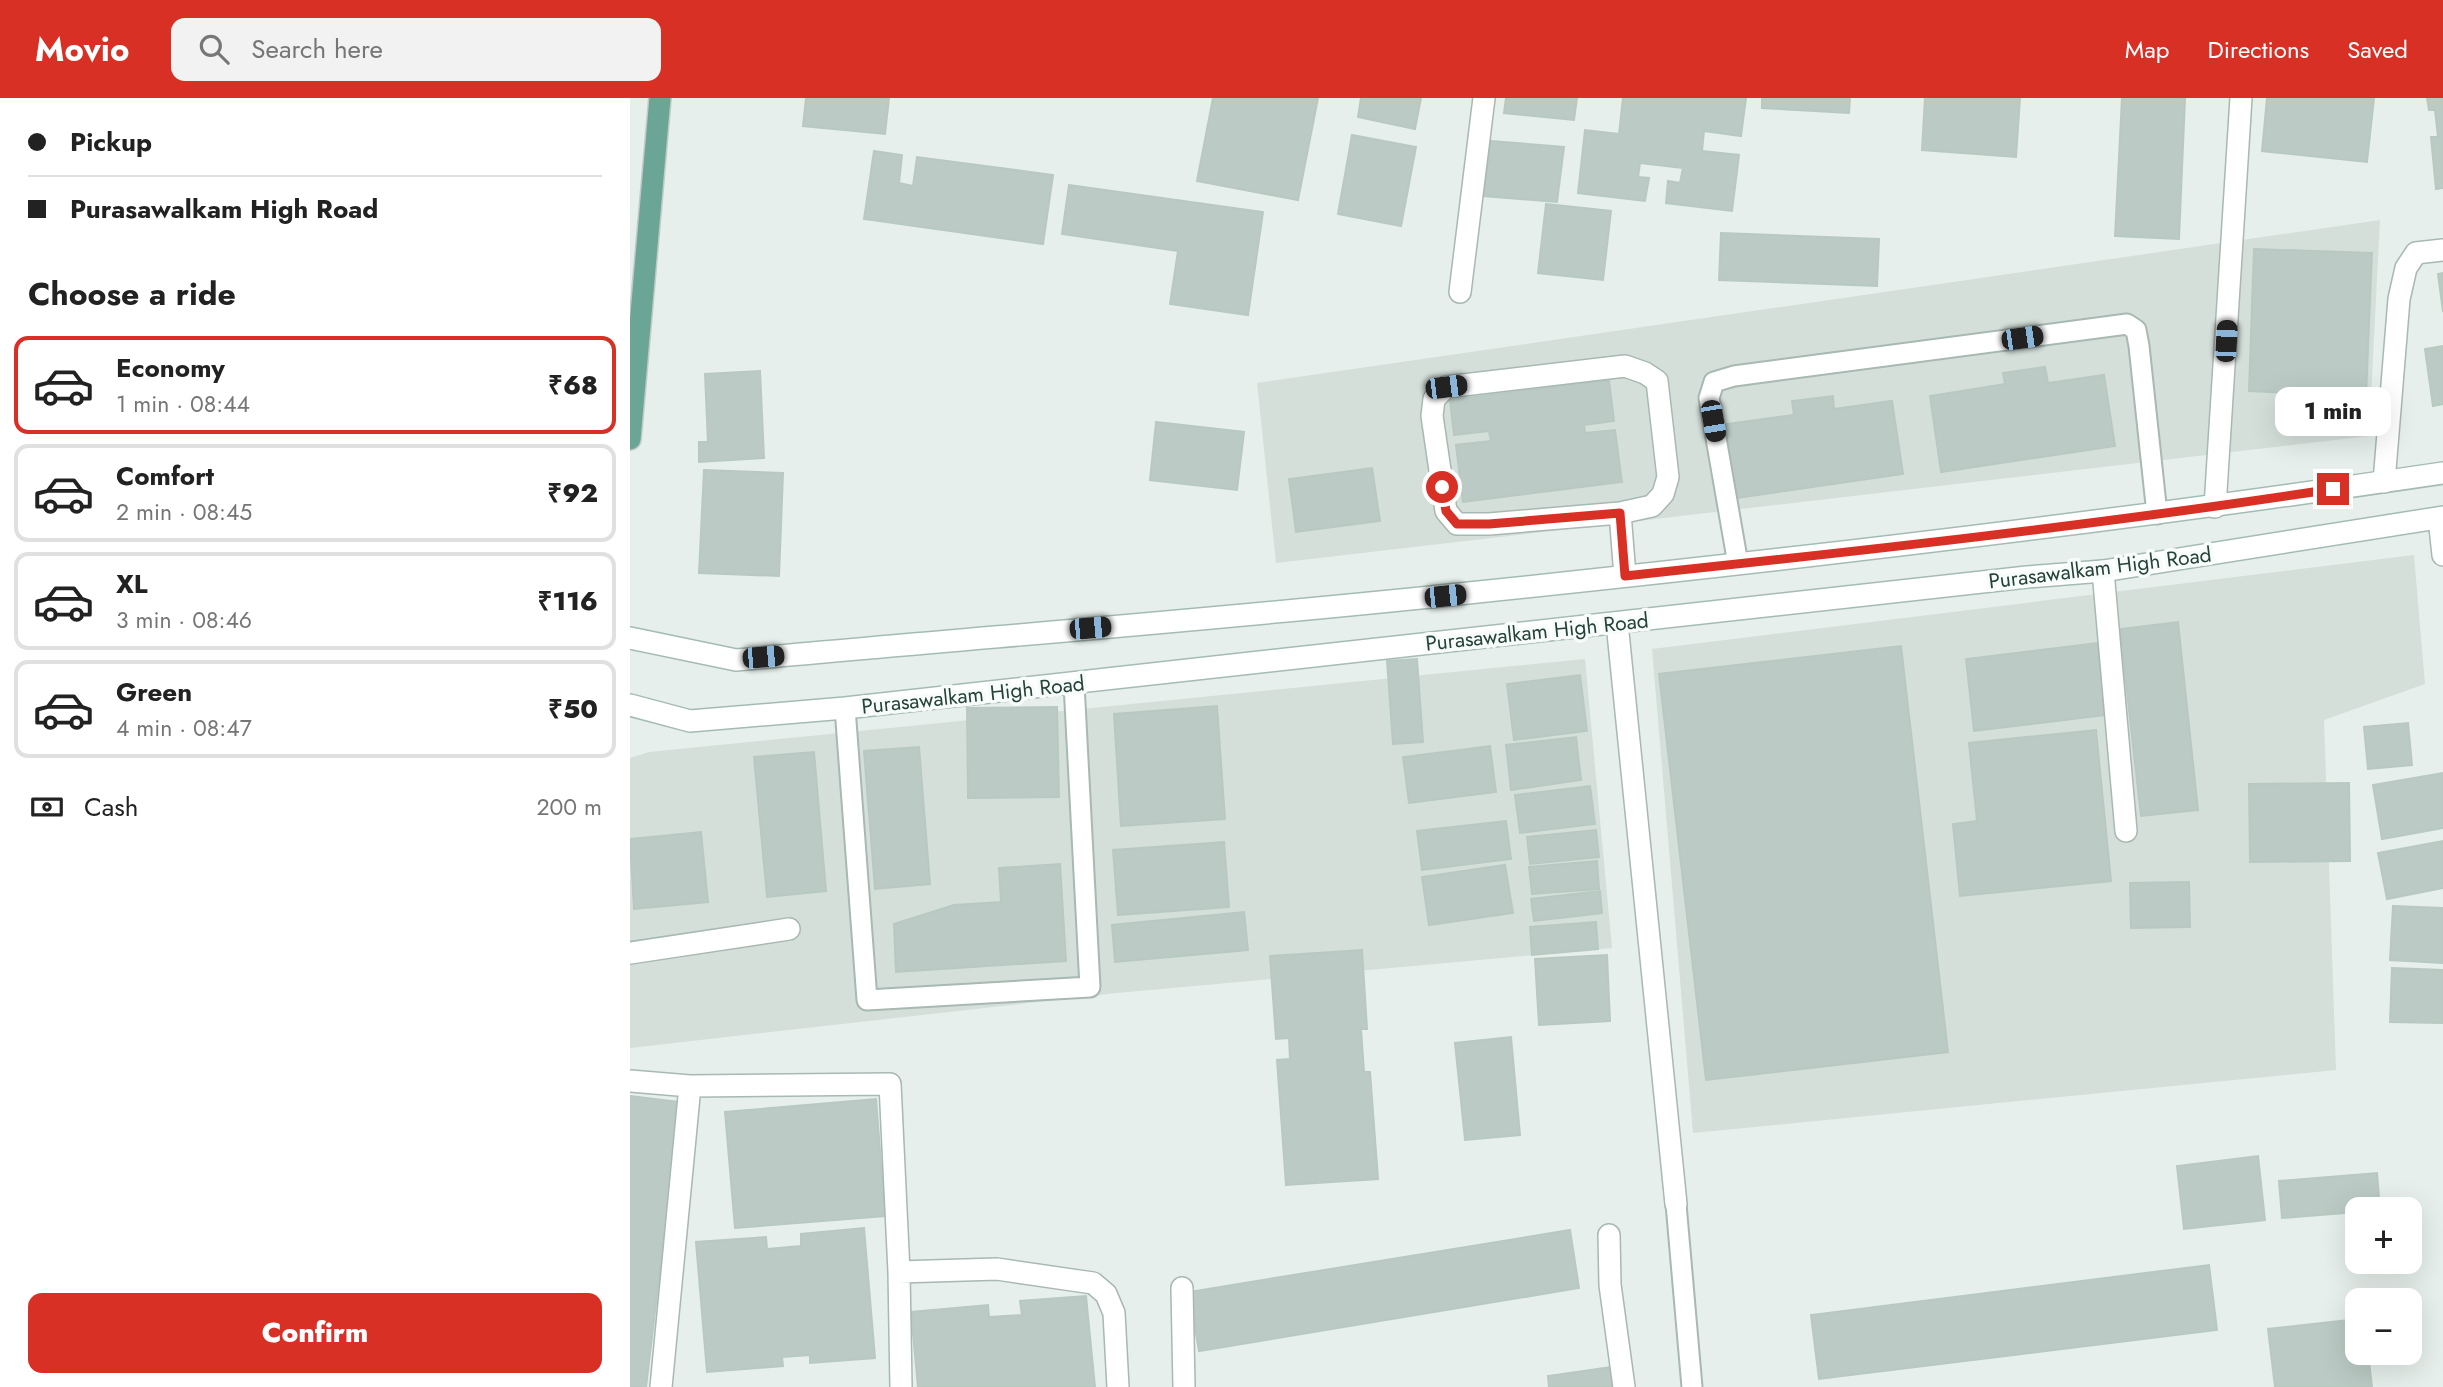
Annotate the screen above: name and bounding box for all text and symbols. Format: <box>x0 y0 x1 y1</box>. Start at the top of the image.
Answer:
search box <box>171 18 661 81</box>
text: Movio <box>35 26 129 73</box>
icon: search <box>195 30 233 68</box>
text: Search here <box>251 30 383 68</box>
text: Map <box>2125 32 2170 67</box>
text: Directions <box>2208 32 2309 67</box>
text: Saved <box>2347 32 2408 67</box>
text: Pickup <box>70 123 152 161</box>
text: Purasawalkam High Road <box>70 190 378 228</box>
text: Choose a ride <box>28 271 236 317</box>
car <box>2215 319 2238 363</box>
car <box>2000 325 2045 351</box>
text: Economy <box>116 349 225 387</box>
icon: car <box>32 354 95 417</box>
text: ₹68 <box>548 366 598 404</box>
car <box>1424 374 1469 400</box>
text: 1 min · 08:44 <box>116 387 250 421</box>
callout: 1 min <box>2275 388 2391 436</box>
text: 1 min <box>2304 394 2362 428</box>
car <box>1700 398 1727 444</box>
text: Comfort <box>116 457 214 495</box>
icon: car <box>32 462 95 525</box>
route start <box>1426 471 1458 503</box>
route end <box>2317 473 2349 505</box>
text: ₹92 <box>547 474 598 512</box>
text: 2 min · 08:45 <box>116 495 252 529</box>
street label: Purasawalkam High Road <box>1987 539 2213 597</box>
text: XL <box>116 565 148 603</box>
icon: car <box>32 570 95 633</box>
text: ₹116 <box>538 582 598 620</box>
car <box>1424 583 1467 609</box>
text: 3 min · 08:46 <box>116 603 252 637</box>
street label: Purasawalkam High Road <box>1424 605 1650 659</box>
car <box>1069 616 1112 640</box>
car <box>742 645 785 669</box>
street label: Purasawalkam High Road <box>860 668 1086 722</box>
text: Green <box>116 673 192 711</box>
icon: car <box>32 678 95 741</box>
text: ₹50 <box>548 690 598 728</box>
text: 4 min · 08:47 <box>116 711 252 745</box>
icon: cash <box>28 788 66 826</box>
text: Cash <box>84 788 138 826</box>
text: 200 m <box>536 790 602 824</box>
map controls <box>2345 1197 2422 1365</box>
button: + <box>2345 1197 2422 1274</box>
button: − <box>2345 1288 2422 1365</box>
button: Confirm <box>28 1293 602 1373</box>

